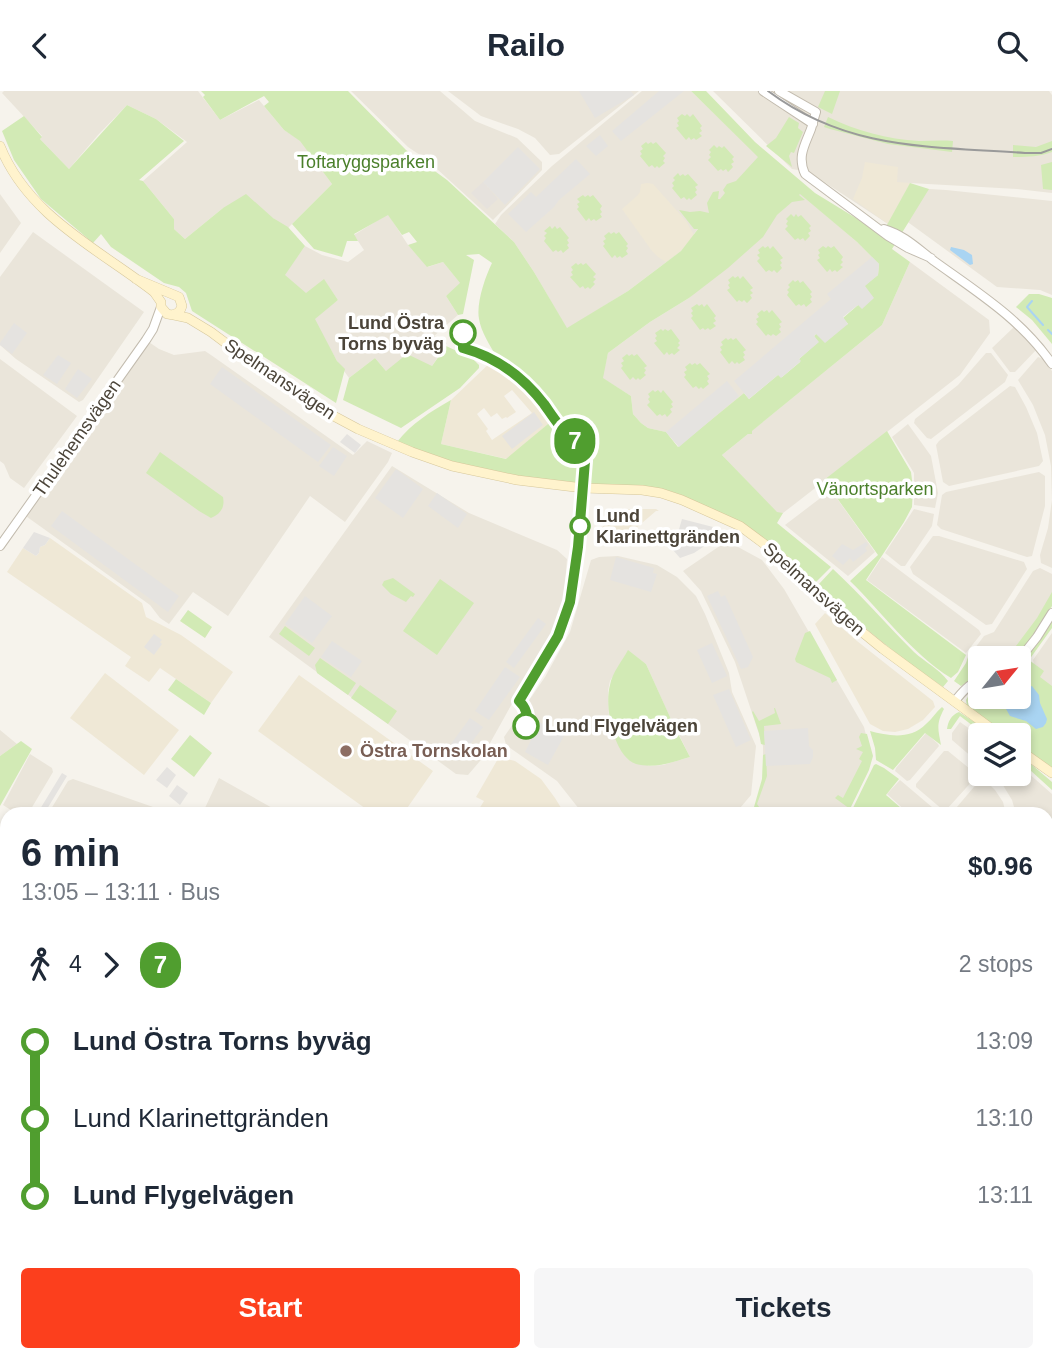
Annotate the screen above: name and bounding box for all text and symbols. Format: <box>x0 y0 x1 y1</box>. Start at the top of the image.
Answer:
icon: back <box>21 27 59 65</box>
text: Railo <box>487 27 565 63</box>
icon: search <box>993 27 1031 65</box>
park label: Toftaryggsparken <box>297 152 435 172</box>
place label: Lund Östra Torns byväg <box>338 313 445 354</box>
marker: Lund Östra Torns byväg <box>450 320 476 346</box>
street label: Spelmansvägen <box>221 335 339 423</box>
street label: Thulehemsvägen <box>29 376 125 500</box>
line badge: 7 <box>552 418 598 464</box>
text: 7 <box>568 427 582 454</box>
park label: Vänortsparken <box>816 479 934 499</box>
place label: Lund Klarinettgränden <box>596 506 740 547</box>
marker: Lund Klarinettgränden <box>570 516 590 536</box>
street label: Spelmansvägen <box>759 538 869 640</box>
north arrow <box>968 646 1031 709</box>
map controls <box>968 646 1031 786</box>
marker: Lund Flygelvägen <box>513 713 539 739</box>
place label: Lund Flygelvägen <box>545 716 698 736</box>
button: layers <box>968 723 1031 786</box>
place label: Östra Tornskolan <box>360 741 508 761</box>
marker: Östra Tornskolan <box>338 743 354 759</box>
text: 6 min <box>21 832 120 874</box>
text: $0.96 <box>968 851 1033 881</box>
text: 13:05 – 13:11 · Bus <box>21 879 220 905</box>
icon: walk <box>21 946 59 984</box>
icon: forward <box>92 946 130 984</box>
text: 4 <box>69 951 82 977</box>
text: 7 <box>154 951 167 978</box>
text: 2 stops <box>959 951 1033 977</box>
text: Lund Östra Torns byväg <box>73 1026 372 1056</box>
text: 13:09 <box>975 1028 1033 1054</box>
text: Lund Klarinettgränden <box>73 1103 329 1133</box>
text: 13:10 <box>975 1105 1033 1131</box>
text: Lund Flygelvägen <box>73 1180 294 1210</box>
text: 13:11 <box>977 1182 1033 1208</box>
button: Start <box>21 1268 520 1348</box>
button: Tickets <box>534 1268 1033 1348</box>

